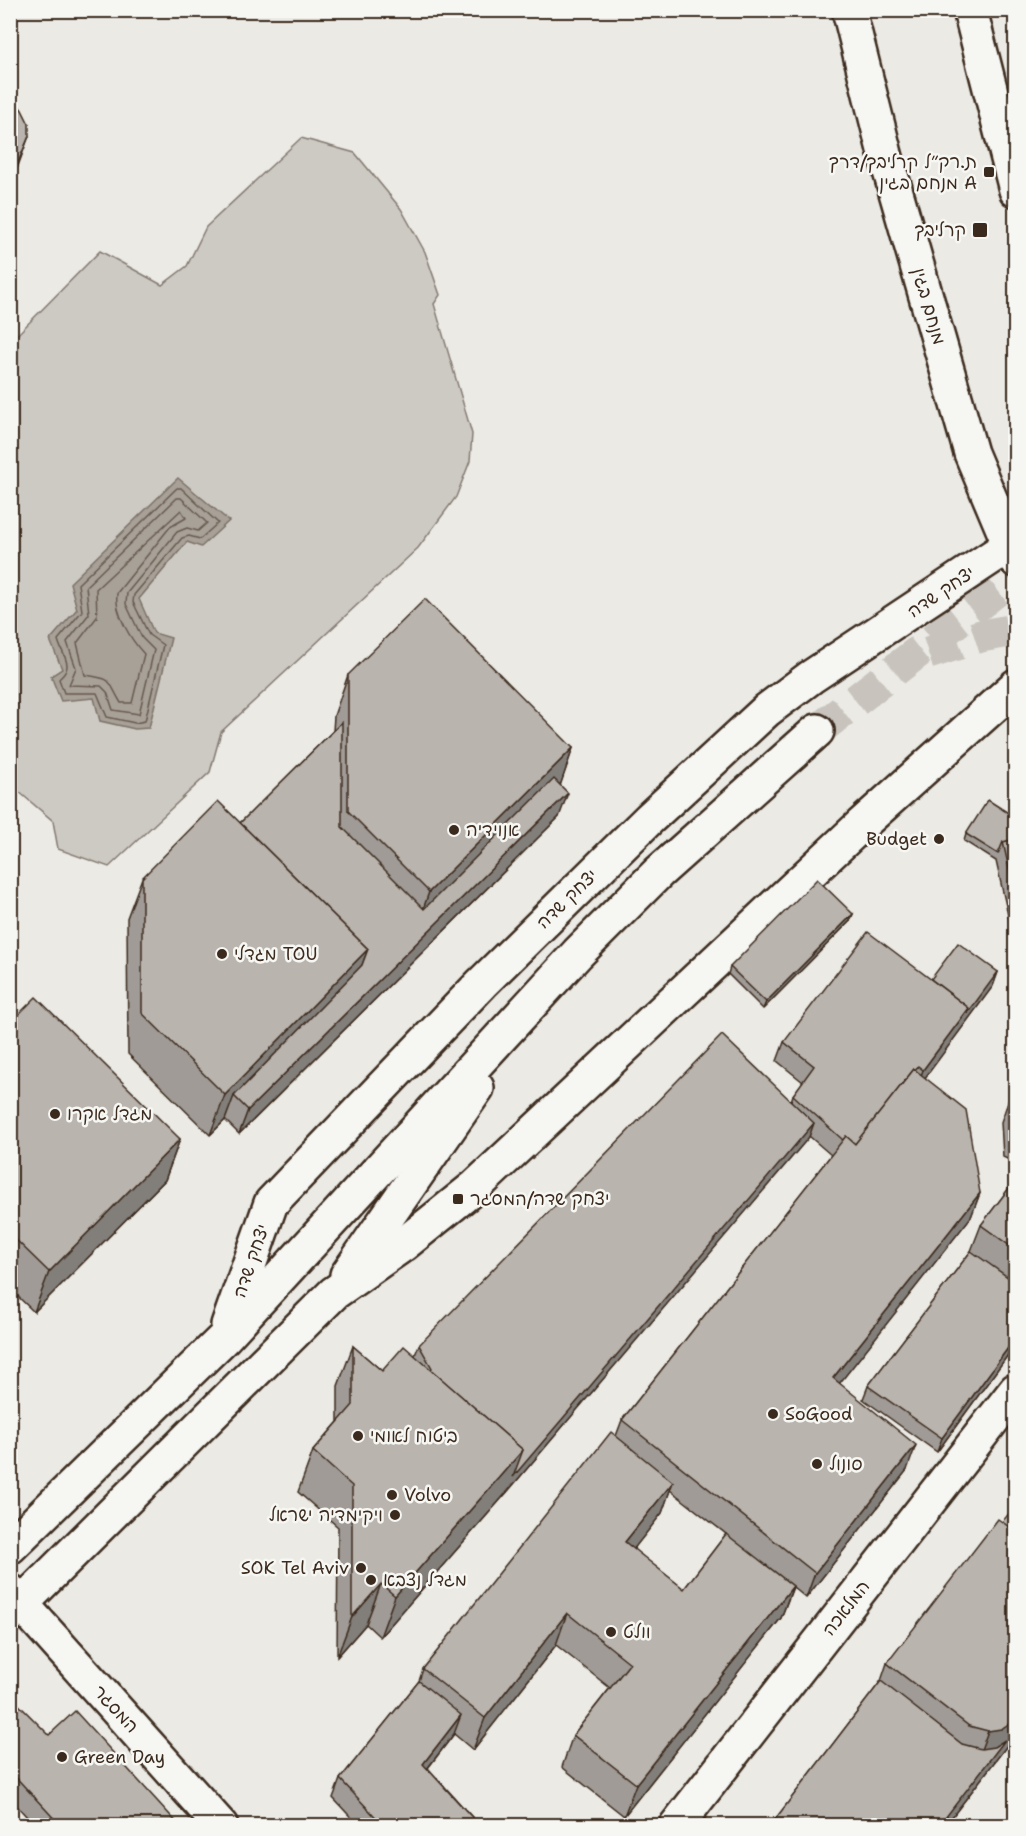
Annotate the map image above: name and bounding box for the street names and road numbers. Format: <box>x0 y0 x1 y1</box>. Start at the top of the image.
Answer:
street label: מנחם בגין <box>907 265 951 347</box>
street label: יצחק שדה <box>903 561 979 623</box>
street label: יצחק שדה <box>531 864 603 934</box>
street label: יצחק שדה <box>227 1221 275 1301</box>
street label: המלאכה <box>817 1575 875 1641</box>
street label: המסגר <box>88 1680 144 1738</box>

